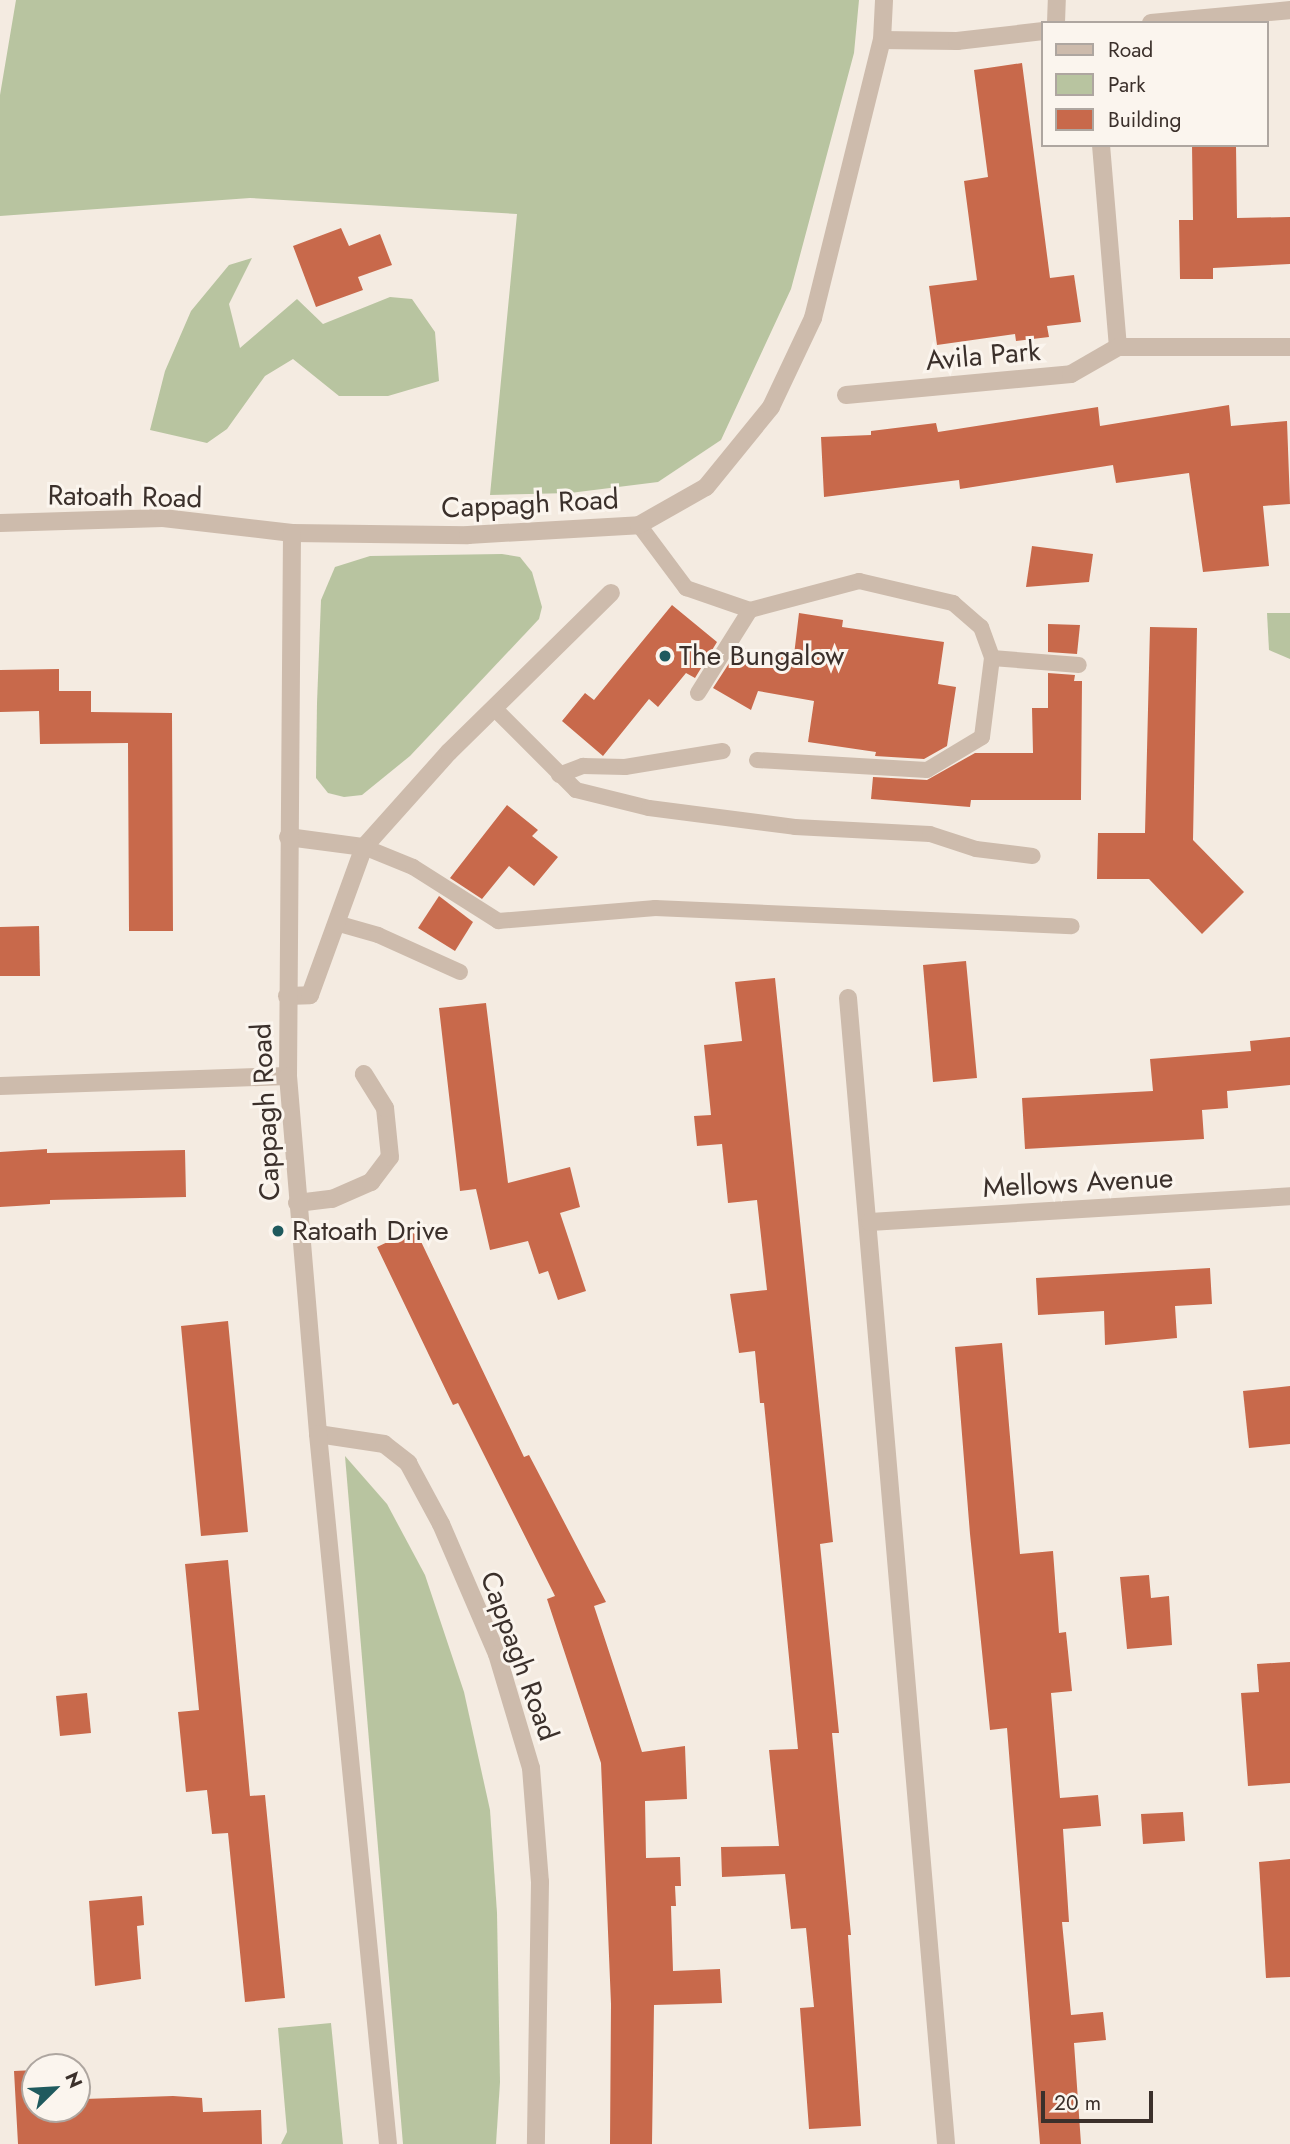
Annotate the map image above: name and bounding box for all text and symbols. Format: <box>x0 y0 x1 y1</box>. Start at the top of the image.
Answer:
legend <box>1042 21 1269 147</box>
text: Road <box>1108 35 1153 65</box>
text: Park <box>1108 70 1145 100</box>
text: Building <box>1108 105 1181 135</box>
street label: Avila Park <box>924 334 1042 378</box>
street label: Ratoath Road <box>47 479 203 515</box>
street label: Cappagh Road <box>440 483 620 525</box>
place label: The Bungalow <box>679 639 844 673</box>
marker: The Bungalow <box>657 648 673 664</box>
street label: Cappagh Road <box>245 1022 287 1202</box>
street label: Mellows Avenue <box>982 1161 1174 1205</box>
place label: Ratoath Drive <box>292 1214 449 1248</box>
marker: Ratoath Drive <box>270 1223 286 1239</box>
street label: Cappagh Road <box>473 1567 565 1745</box>
north arrow <box>21 2053 91 2123</box>
text: N <box>58 2068 89 2092</box>
scale bar <box>1045 2078 1157 2122</box>
text: 20 m <box>1054 2088 1101 2118</box>

